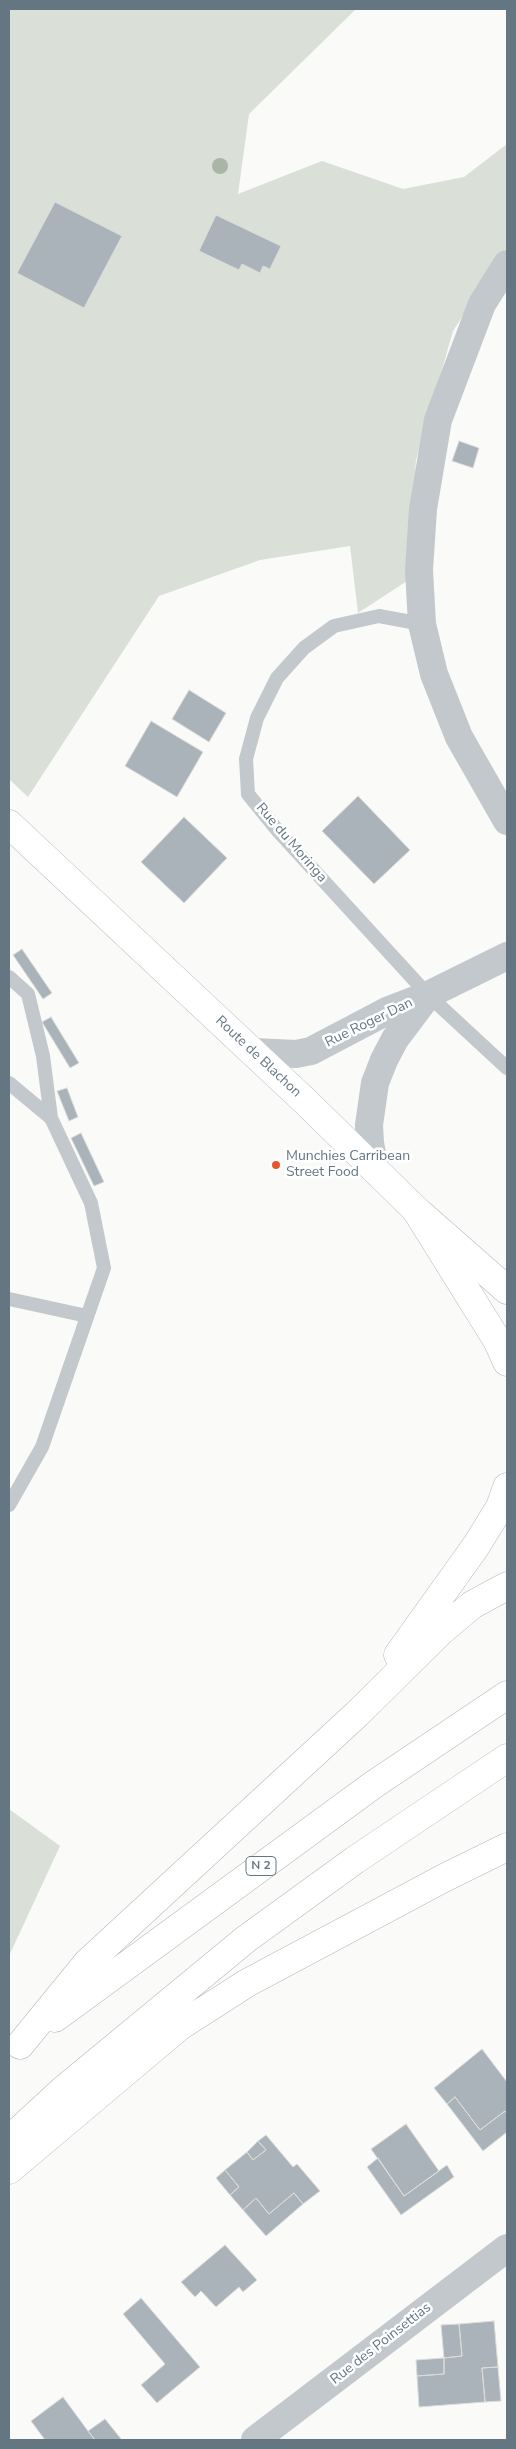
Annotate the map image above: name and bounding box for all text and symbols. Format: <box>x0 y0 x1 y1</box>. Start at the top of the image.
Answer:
street label: Rue du Moringa <box>252 800 330 886</box>
street label: Rue Roger Dan <box>322 995 416 1051</box>
street label: Route de Blachon <box>212 1013 304 1101</box>
place label: Munchies Carribean Street Food <box>286 1149 410 1182</box>
marker: Munchies Carribean Street Food <box>270 1159 282 1171</box>
road number: N 2 <box>246 1856 276 1875</box>
street label: Rue des Poinsettias <box>327 2300 435 2388</box>

